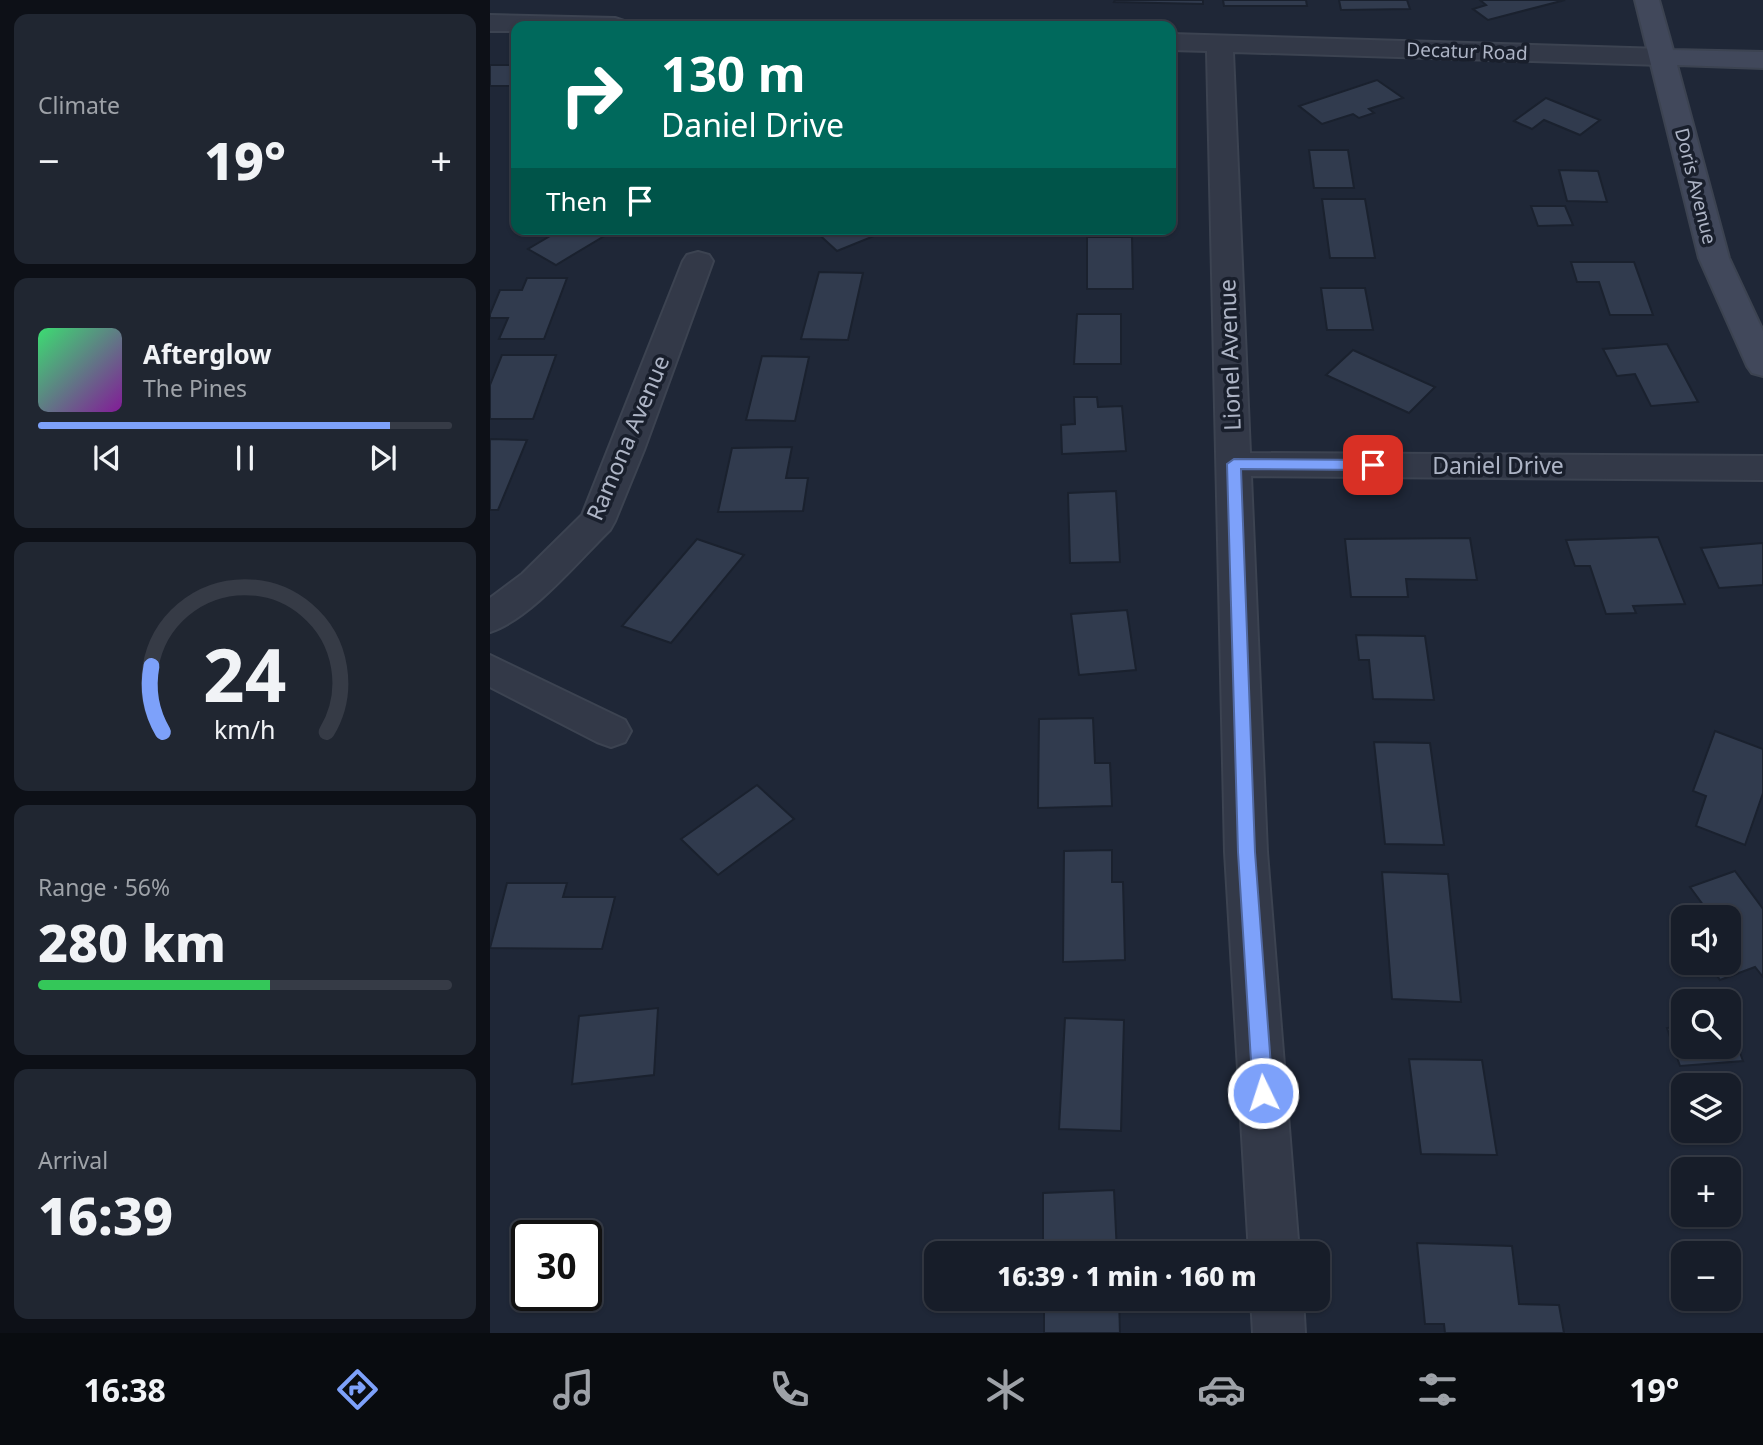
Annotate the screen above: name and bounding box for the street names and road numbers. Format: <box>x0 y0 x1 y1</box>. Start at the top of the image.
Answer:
street label: Decatur Road <box>1406 36 1528 66</box>
street label: Doris Avenue <box>1669 125 1723 247</box>
street label: Lionel Avenue <box>1210 279 1248 431</box>
street label: Ramona Avenue <box>578 350 676 525</box>
street label: Daniel Drive <box>1432 449 1564 481</box>

